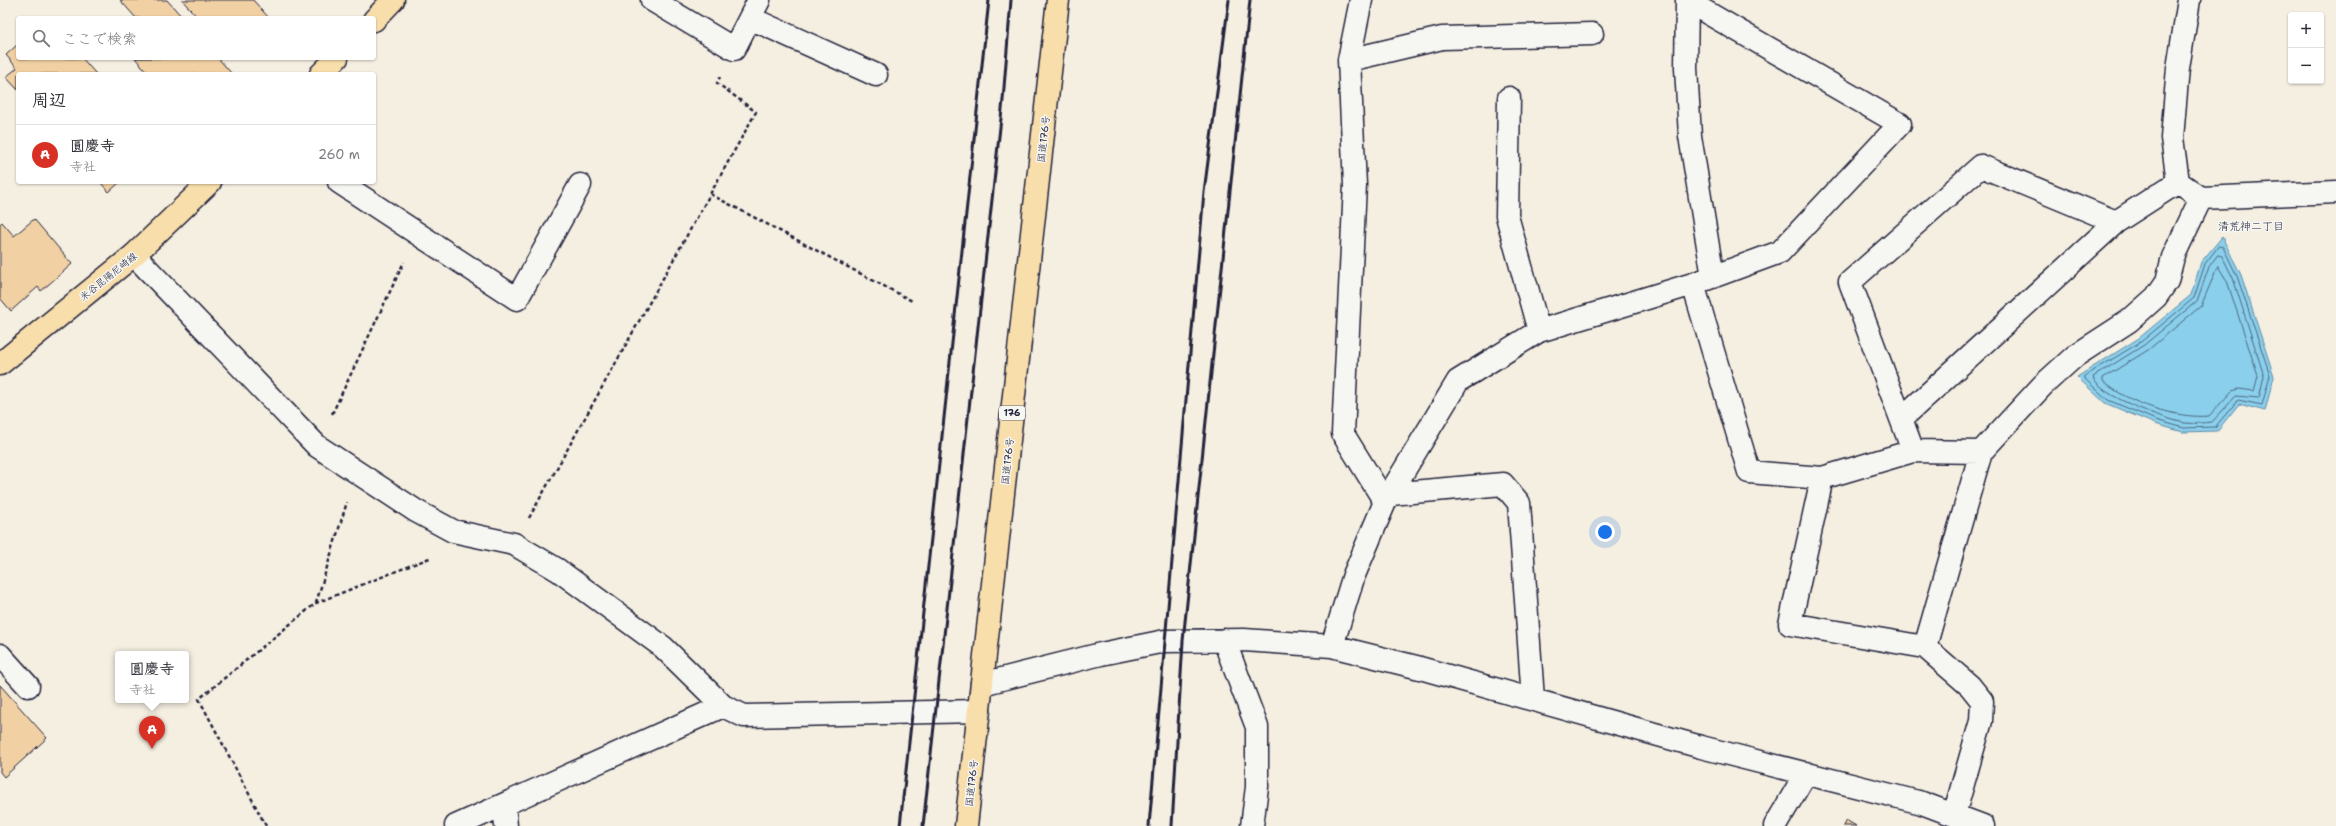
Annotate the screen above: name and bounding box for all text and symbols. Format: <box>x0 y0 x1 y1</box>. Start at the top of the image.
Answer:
map controls <box>2288 12 2324 84</box>
button: + <box>2288 12 2324 48</box>
search box <box>16 16 376 60</box>
icon: search <box>30 27 52 49</box>
text: ここで検索 <box>62 29 137 49</box>
button: − <box>2288 48 2324 84</box>
text: 周辺 <box>32 89 66 111</box>
street label: 国道176号 <box>1035 115 1052 163</box>
text: 圓慶寺 <box>70 136 115 156</box>
text: A <box>40 146 50 163</box>
text: 260 m <box>318 146 360 163</box>
text: 寺社 <box>70 158 96 175</box>
district label: 清荒神二丁目 <box>2218 219 2284 234</box>
street label: 米谷昆陽尼崎線 <box>77 249 140 303</box>
road number: 176 <box>999 406 1025 420</box>
street label: 国道176号 <box>999 437 1016 485</box>
your location <box>1595 522 1615 542</box>
popup <box>115 651 189 703</box>
text: 圓慶寺 <box>129 659 175 679</box>
text: 寺社 <box>129 681 156 698</box>
pin: A <box>139 716 165 749</box>
street label: 国道176号 <box>963 759 980 807</box>

